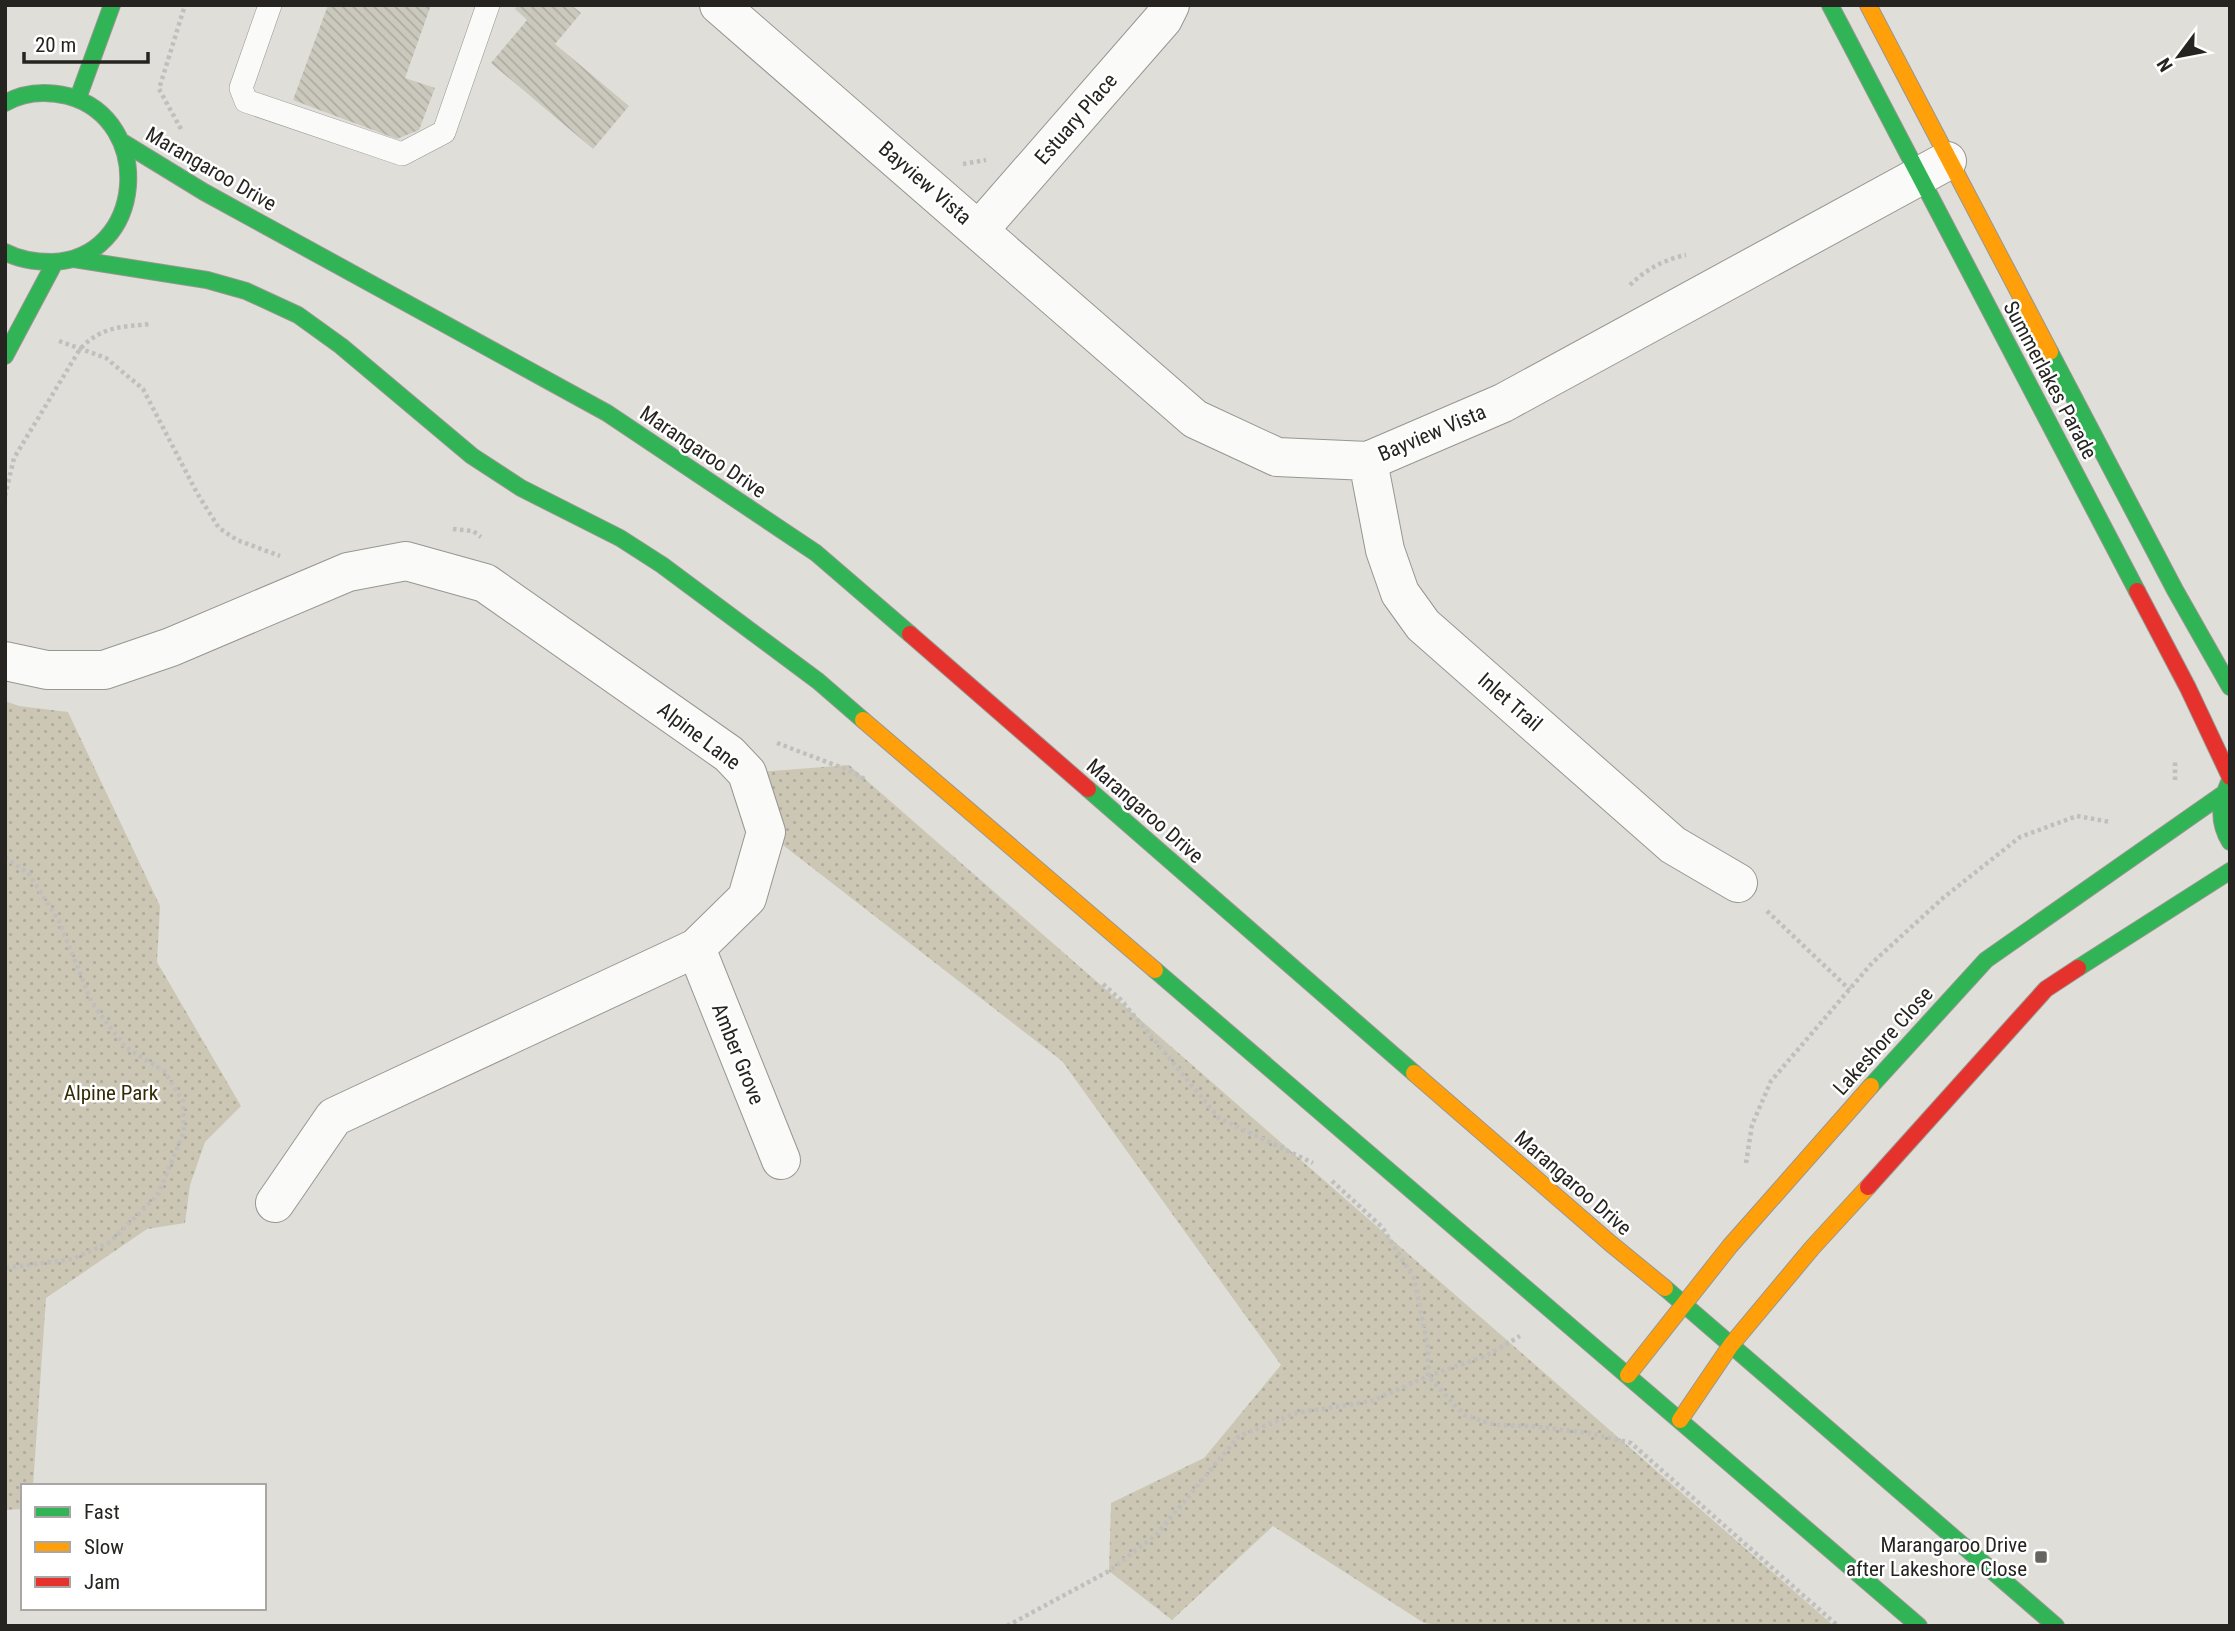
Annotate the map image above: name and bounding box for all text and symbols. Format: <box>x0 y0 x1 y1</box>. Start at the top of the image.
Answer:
scale bar <box>24 21 149 65</box>
north arrow <box>2144 21 2214 91</box>
text: 20 m <box>35 33 76 57</box>
text: N <box>2152 54 2178 76</box>
street label: Estuary Place <box>1030 69 1122 169</box>
street label: Marangaroo Drive <box>142 122 281 216</box>
street label: Bayview Vista <box>874 136 976 230</box>
street label: Summerlakes Parade <box>1998 297 2102 463</box>
street label: Bayview Vista <box>1375 400 1489 466</box>
street label: Marangaroo Drive <box>636 401 771 503</box>
street label: Inlet Trail <box>1473 668 1547 736</box>
street label: Alpine Lane <box>653 697 745 775</box>
street label: Marangaroo Drive <box>1082 754 1208 868</box>
street label: Lakeshore Close <box>1828 982 1938 1100</box>
street label: Amber Grove <box>707 1000 769 1108</box>
park label: Alpine Park <box>64 1081 159 1105</box>
street label: Marangaroo Drive <box>1510 1126 1636 1240</box>
legend <box>21 1484 266 1610</box>
text: Fast <box>84 1500 120 1524</box>
place label: Marangaroo Drive after Lakeshore Close <box>1846 1533 2027 1581</box>
text: Slow <box>84 1535 124 1559</box>
marker: Marangaroo Drive after Lakeshore Close <box>2033 1549 2049 1565</box>
text: Jam <box>84 1570 120 1594</box>

